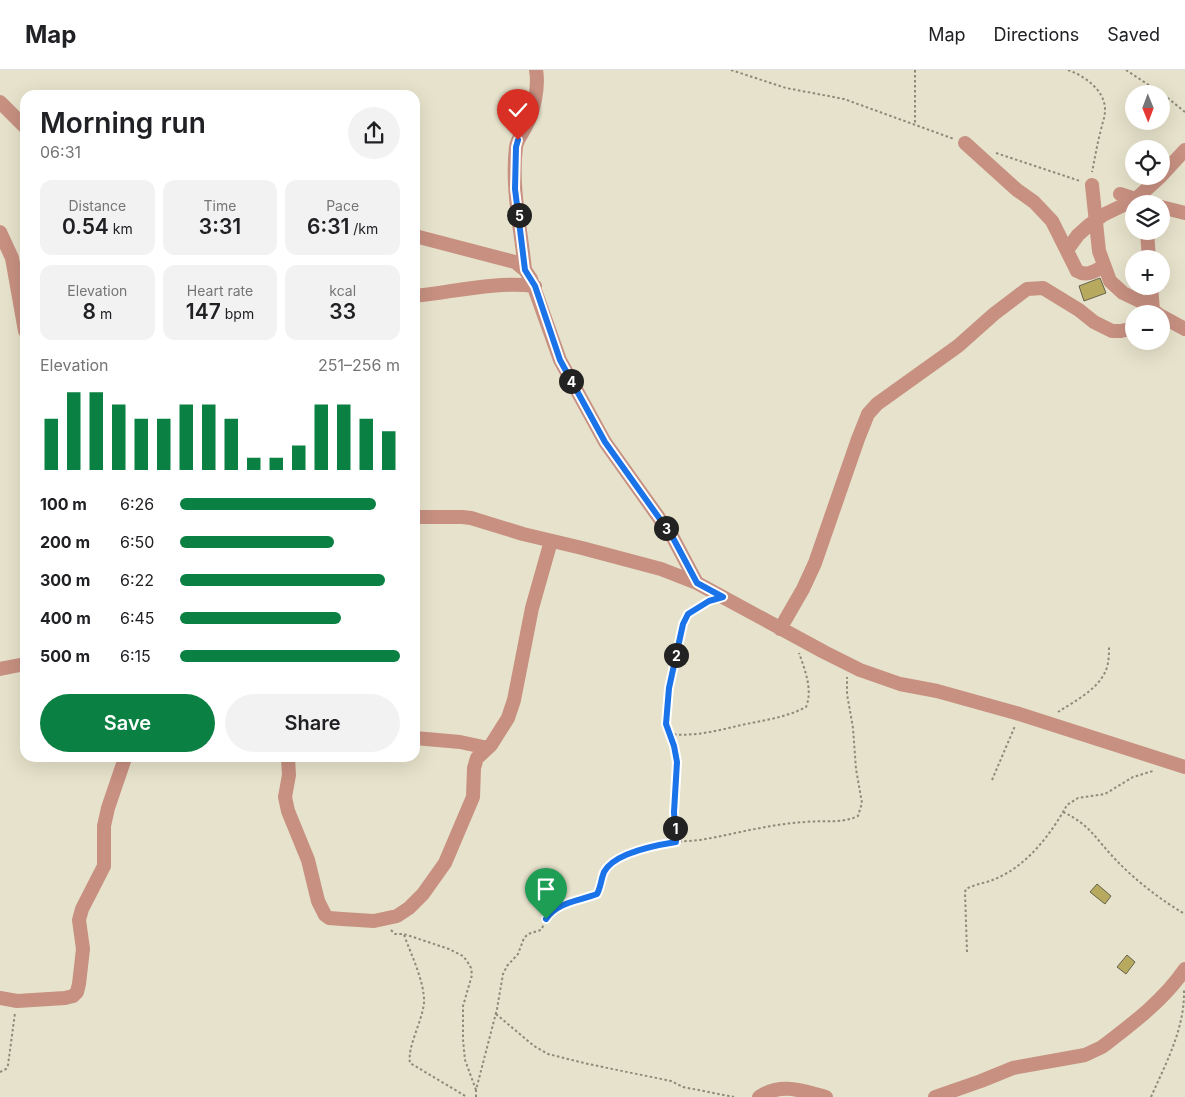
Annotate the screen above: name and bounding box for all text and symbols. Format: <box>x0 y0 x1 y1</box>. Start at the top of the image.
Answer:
text: Map <box>25 20 76 49</box>
text: Map <box>928 24 966 45</box>
text: Directions <box>994 24 1079 45</box>
text: Saved <box>1107 24 1160 45</box>
north arrow <box>1125 85 1170 130</box>
map controls <box>1125 85 1170 350</box>
pin <box>497 89 539 140</box>
icon: check <box>504 96 532 124</box>
text: Morning run <box>40 106 206 140</box>
button: share <box>348 107 400 159</box>
button: locate <box>1125 140 1170 185</box>
text: 06:31 <box>40 142 81 162</box>
button: layers <box>1125 195 1170 240</box>
text: Distance <box>68 197 126 214</box>
text: Time <box>204 197 236 214</box>
text: Pace <box>326 197 359 214</box>
pin: 5 <box>506 202 532 228</box>
text: 5 <box>515 207 524 224</box>
text: 0.54 <box>62 214 109 239</box>
text: 3:31 <box>199 214 241 239</box>
text: 6:31 <box>307 214 349 239</box>
text: km <box>109 220 133 237</box>
text: /km <box>349 220 378 237</box>
button: + <box>1125 250 1170 295</box>
text: Elevation <box>67 282 127 299</box>
text: Heart rate <box>187 282 253 299</box>
text: kcal <box>329 282 356 299</box>
text: 8 <box>83 299 96 324</box>
text: 147 <box>186 299 221 324</box>
text: 33 <box>329 299 356 324</box>
text: m <box>96 305 112 322</box>
text: bpm <box>221 305 254 322</box>
button: − <box>1125 305 1170 350</box>
text: Elevation <box>40 355 109 375</box>
text: 251–256 m <box>318 355 400 375</box>
pin: 4 <box>558 368 584 394</box>
text: 4 <box>567 373 576 390</box>
text: 100 m <box>40 494 87 514</box>
text: 6:26 <box>120 494 154 514</box>
pin: 3 <box>654 516 678 540</box>
text: 3 <box>662 520 671 537</box>
text: 200 m <box>40 532 90 552</box>
text: 6:50 <box>120 532 154 552</box>
text: 300 m <box>40 570 90 590</box>
text: 6:22 <box>120 570 154 590</box>
text: 400 m <box>40 608 91 628</box>
text: 6:45 <box>120 608 155 628</box>
pin: 2 <box>664 642 688 668</box>
text: 500 m <box>40 646 90 666</box>
text: 6:15 <box>120 646 151 666</box>
text: 2 <box>672 647 681 664</box>
button: Save <box>40 694 215 752</box>
button: Share <box>225 694 400 752</box>
pin: 1 <box>662 816 688 840</box>
text: 1 <box>672 820 679 837</box>
pin <box>525 868 567 919</box>
icon: arrive <box>532 875 560 903</box>

